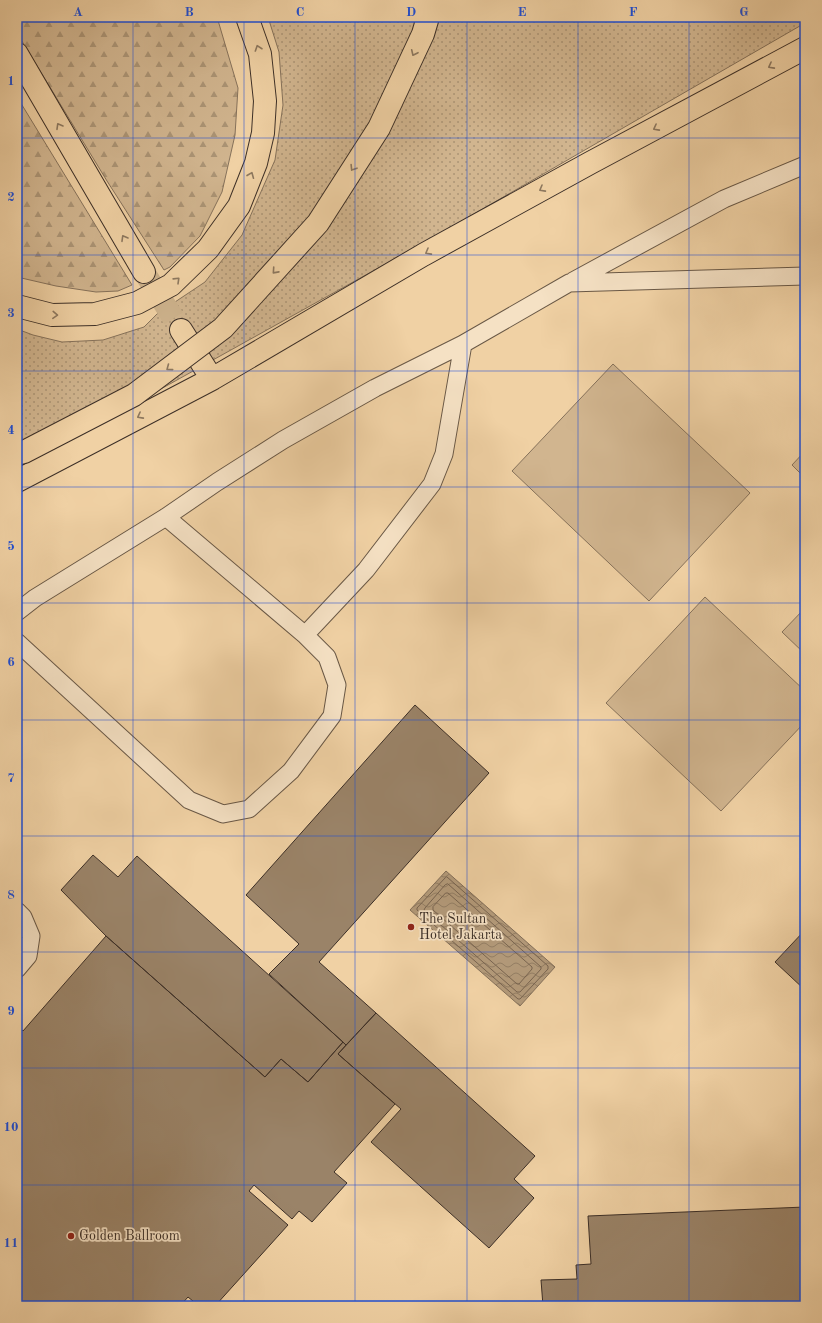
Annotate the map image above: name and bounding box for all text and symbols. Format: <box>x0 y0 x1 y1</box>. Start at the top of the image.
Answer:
text: A <box>73 6 83 19</box>
text: B <box>184 6 194 19</box>
text: C <box>296 6 304 19</box>
text: D <box>406 6 416 19</box>
text: E <box>518 6 527 19</box>
text: F <box>629 6 638 19</box>
text: G <box>739 6 749 19</box>
one-way arrow <box>254 44 263 51</box>
one-way arrow <box>411 49 419 57</box>
one-way arrow <box>767 61 775 69</box>
text: 1 <box>7 75 15 88</box>
one-way arrow <box>56 123 63 130</box>
one-way arrow <box>653 123 660 130</box>
one-way arrow <box>351 164 358 171</box>
one-way arrow <box>247 172 255 179</box>
one-way arrow <box>539 185 546 192</box>
text: 2 <box>7 191 15 204</box>
one-way arrow <box>121 235 129 242</box>
one-way arrow <box>425 247 432 255</box>
one-way arrow <box>272 266 279 274</box>
one-way arrow <box>172 277 179 284</box>
text: 3 <box>7 307 15 320</box>
one-way arrow <box>52 310 58 319</box>
one-way arrow <box>167 364 174 371</box>
one-way arrow <box>137 411 145 419</box>
text: 4 <box>7 424 15 437</box>
text: 5 <box>7 540 15 553</box>
text: 6 <box>7 656 15 669</box>
text: 7 <box>7 772 15 785</box>
text: 8 <box>7 889 15 902</box>
place label: The Sultan Hotel Jakarta <box>419 912 502 942</box>
marker: The Sultan Hotel Jakarta <box>406 922 416 932</box>
text: 9 <box>7 1005 15 1018</box>
text: 10 <box>3 1121 19 1134</box>
place label: Golden Ballroom <box>79 1229 180 1243</box>
marker: Golden Ballroom <box>66 1231 76 1241</box>
text: 11 <box>3 1237 19 1250</box>

